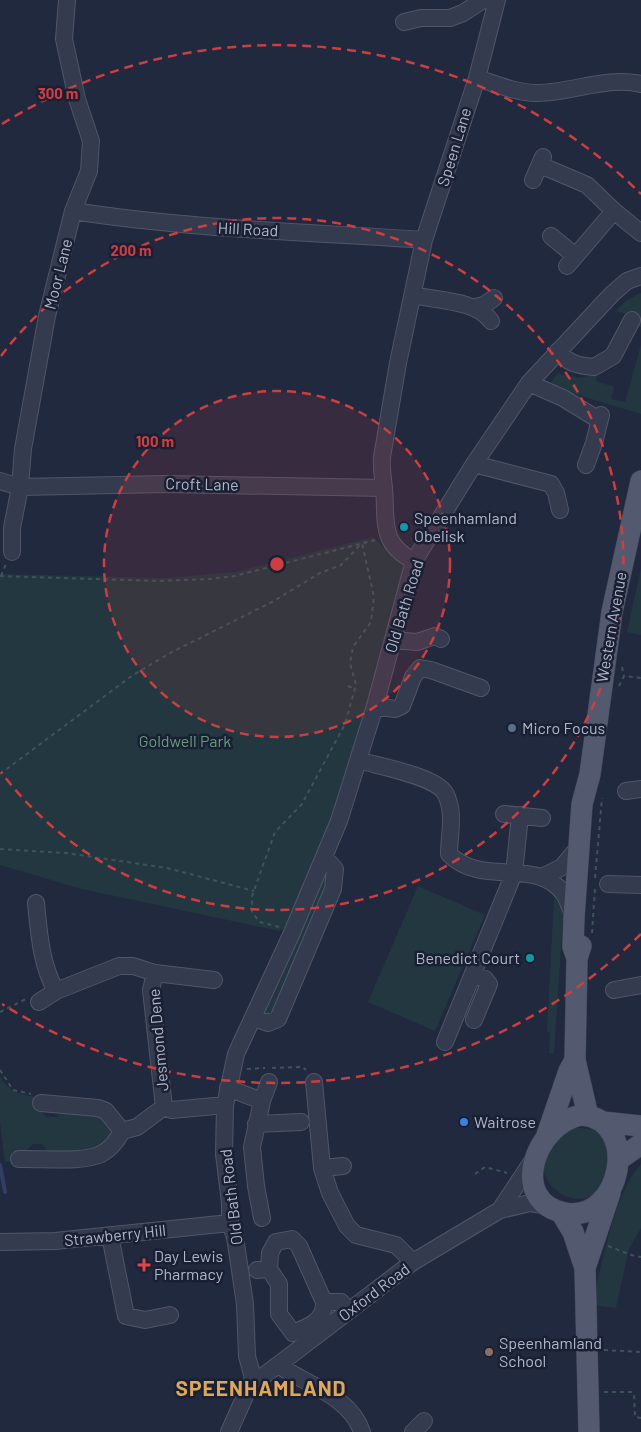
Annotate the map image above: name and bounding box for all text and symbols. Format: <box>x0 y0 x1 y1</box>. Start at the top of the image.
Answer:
text: 300 m <box>38 84 78 102</box>
street label: Speen Lane <box>433 105 474 188</box>
street label: Hill Road <box>217 217 279 240</box>
street label: Moor Lane <box>40 237 75 311</box>
text: 200 m <box>110 241 152 259</box>
text: 100 m <box>136 432 174 450</box>
street label: Croft Lane <box>165 473 239 494</box>
place label: Speenhamland Obelisk <box>414 508 517 545</box>
marker: Speenhamland Obelisk <box>398 521 410 533</box>
centre of rings <box>268 555 286 573</box>
street label: Old Bath Road <box>380 557 427 655</box>
street label: Western Avenue <box>591 570 630 684</box>
place label: Micro Focus <box>522 718 605 737</box>
marker: Micro Focus <box>506 722 518 734</box>
park label: Goldwell Park <box>139 731 231 750</box>
place label: Benedict Court <box>415 948 520 967</box>
marker: Benedict Court <box>524 952 536 964</box>
street label: Jesmond Dene <box>144 988 171 1092</box>
place label: Waitrose <box>474 1112 536 1131</box>
marker: Waitrose <box>458 1116 470 1128</box>
street label: Old Bath Road <box>215 1148 246 1246</box>
street label: Strawberry Hill <box>63 1220 167 1249</box>
place label: Day Lewis Pharmacy <box>154 1246 224 1283</box>
marker: Day Lewis Pharmacy <box>138 1259 150 1271</box>
street label: Oxford Road <box>334 1259 413 1325</box>
place label: Speenhamland School <box>499 1333 602 1370</box>
marker: Speenhamland School <box>483 1346 495 1358</box>
district label: SPEENHAMLAND <box>175 1375 347 1400</box>

